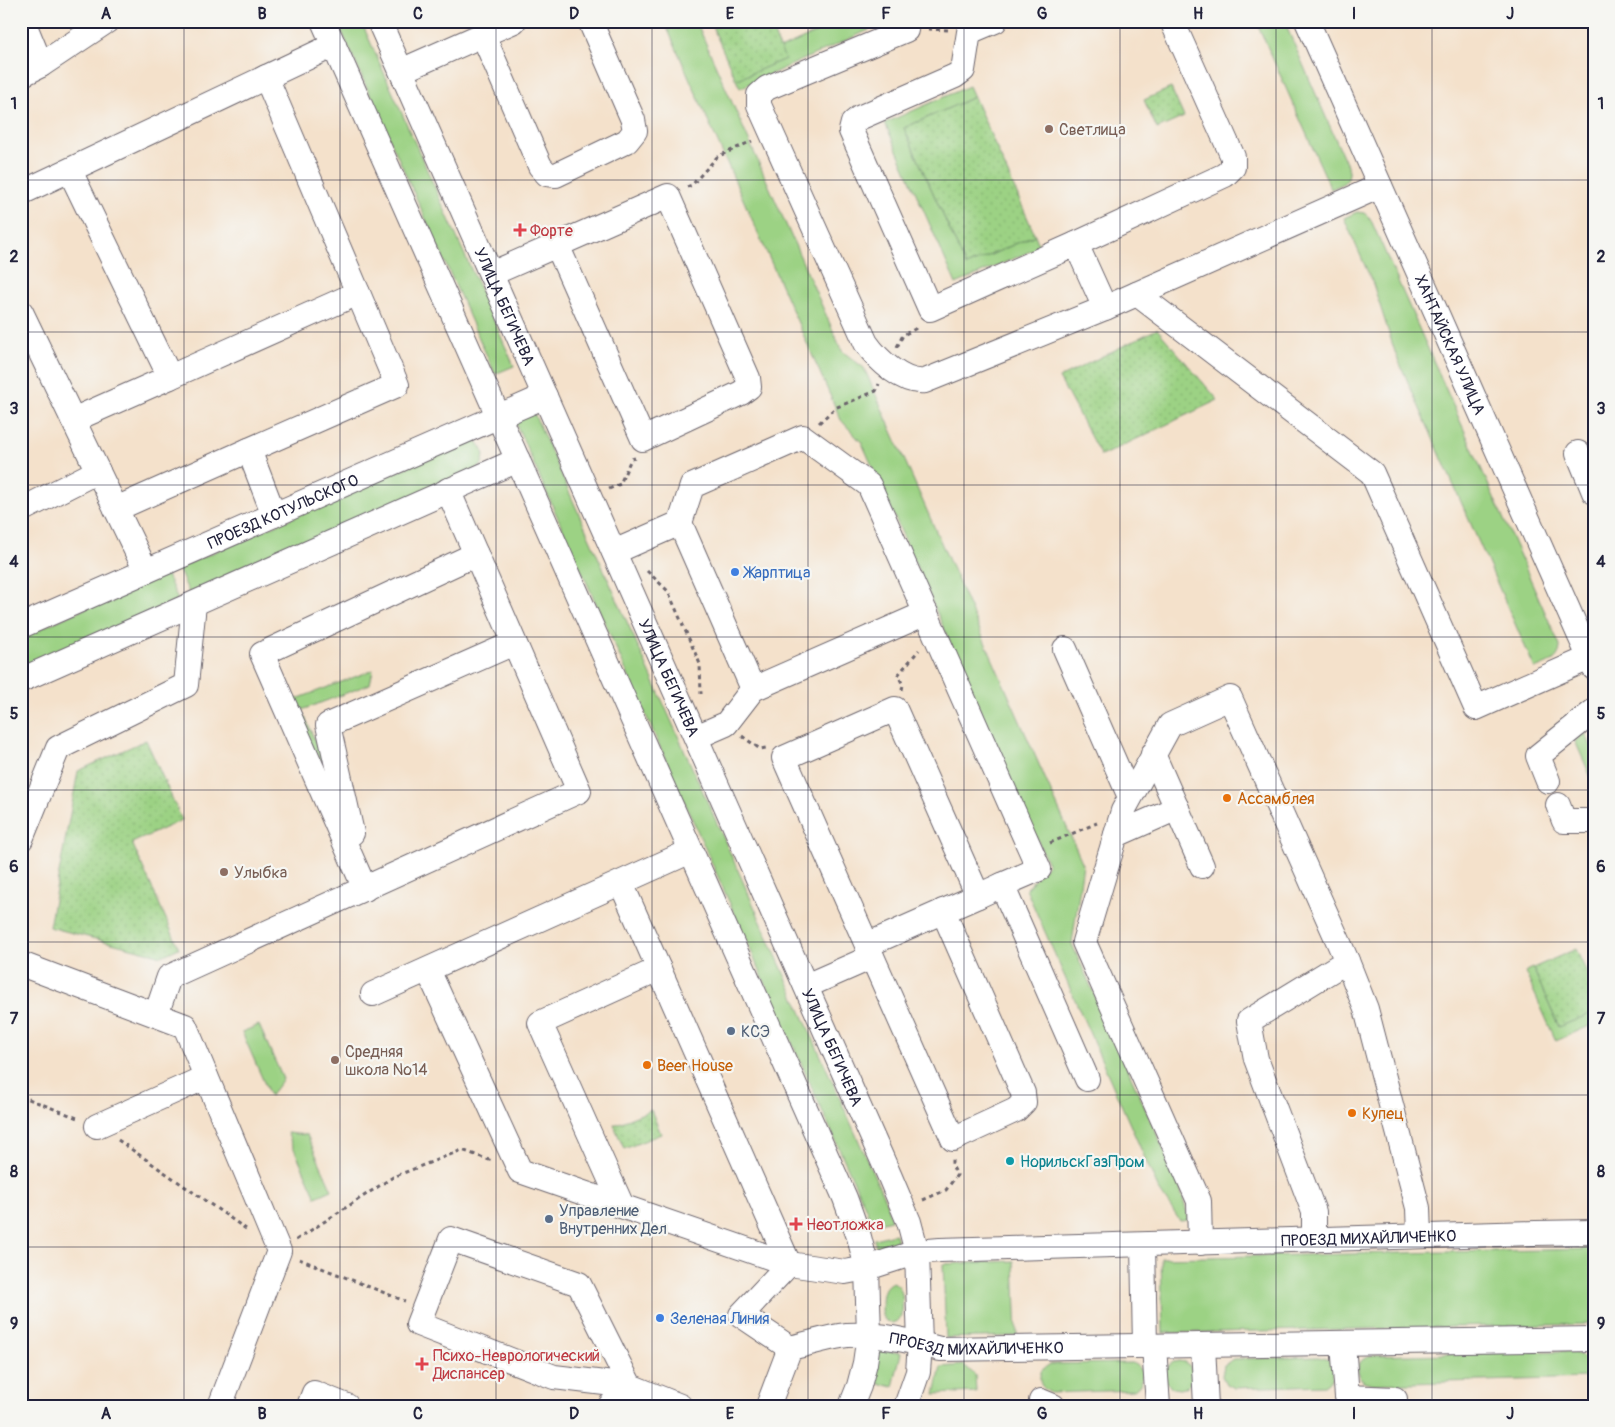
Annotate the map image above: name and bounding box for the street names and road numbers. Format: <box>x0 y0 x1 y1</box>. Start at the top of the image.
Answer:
street label: УЛИЦА БЕГИЧЕВА <box>469 245 539 369</box>
street label: ХАНТАЙСКАЯ УЛИЦА <box>1410 272 1489 418</box>
street label: ПРОЕЗД КОТУЛЬСКОГО <box>205 470 362 554</box>
street label: УЛИЦА БЕГИЧЕВА <box>634 616 703 740</box>
street label: УЛИЦА БЕГИЧЕВА <box>797 986 866 1110</box>
street label: ПРОЕЗД МИХАЙЛИЧЕНКО <box>1281 1226 1456 1251</box>
street label: ПРОЕЗД МИХАЙЛИЧЕНКО <box>888 1329 1064 1361</box>

